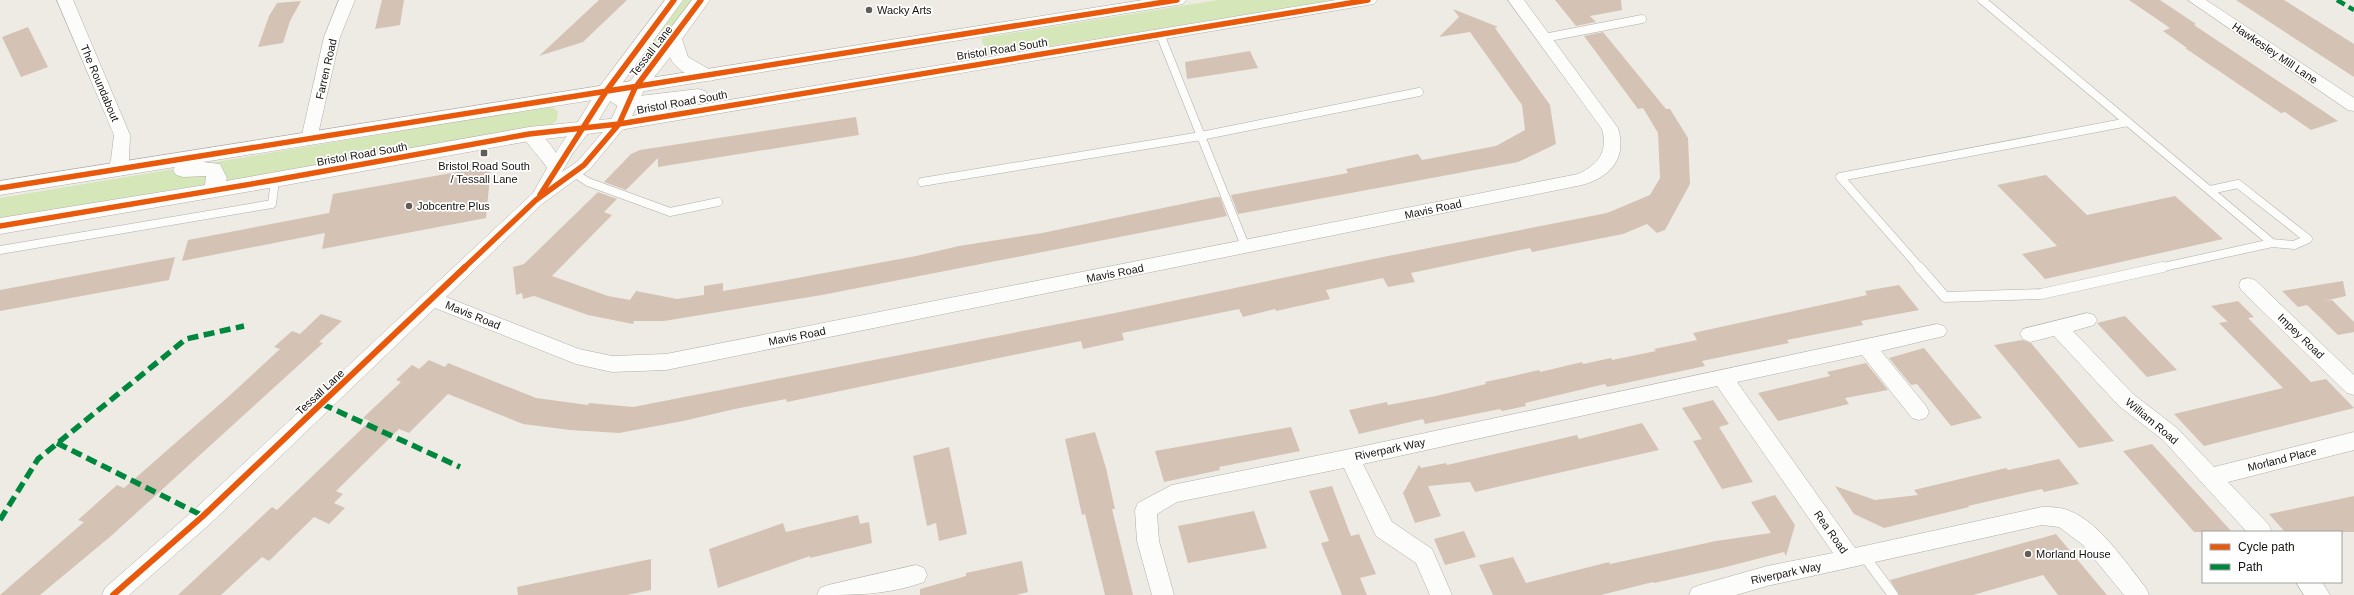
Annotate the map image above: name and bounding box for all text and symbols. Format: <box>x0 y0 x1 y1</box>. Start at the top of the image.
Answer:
place label: Wacky Arts <box>877 4 932 16</box>
marker: Wacky Arts <box>864 5 874 15</box>
street label: Hawkesley Mill Lane <box>2230 20 2320 86</box>
street label: Tessall Lane <box>627 23 675 79</box>
street label: Bristol Road South <box>956 36 1048 62</box>
street label: Farren Road <box>313 38 339 100</box>
street label: The Roundabout <box>78 43 122 123</box>
street label: Bristol Road South <box>636 88 728 116</box>
street label: Bristol Road South <box>316 140 408 168</box>
marker: Bristol Road South / Tessall Lane <box>479 148 489 158</box>
place label: Bristol Road South / Tessall Lane <box>438 160 530 185</box>
street label: Mavis Road <box>1403 197 1463 221</box>
place label: Jobcentre Plus <box>417 200 490 212</box>
marker: Jobcentre Plus <box>404 201 414 211</box>
street label: Mavis Road <box>1085 262 1145 284</box>
street label: Mavis Road <box>444 299 502 331</box>
street label: Impey Road <box>2275 311 2327 361</box>
street label: Mavis Road <box>767 325 827 347</box>
street label: Tessall Lane <box>294 367 346 417</box>
street label: William Road <box>2123 396 2181 446</box>
street label: Riverpark Way <box>1354 436 1427 462</box>
street label: Morland Place <box>2246 445 2318 473</box>
street label: Rea Road <box>1812 508 1850 556</box>
legend <box>2202 531 2342 583</box>
text: Cycle path <box>2238 540 2295 554</box>
place label: Morland House <box>2036 548 2111 560</box>
marker: Morland House <box>2023 549 2033 559</box>
street label: Riverpark Way <box>1750 560 1823 586</box>
text: Path <box>2238 560 2263 574</box>

